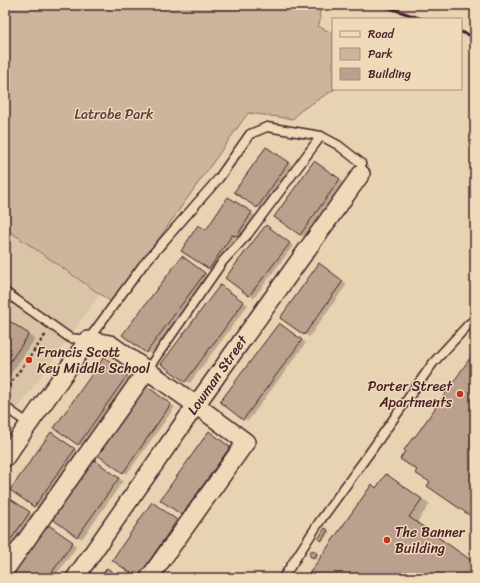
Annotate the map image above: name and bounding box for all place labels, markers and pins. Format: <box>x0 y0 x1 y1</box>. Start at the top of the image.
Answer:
place label: Francis Scott Key Middle School <box>37 340 151 381</box>
marker: Francis Scott Key Middle School <box>24 355 34 365</box>
place label: Porter Street Apartments <box>368 374 453 415</box>
marker: Porter Street Apartments <box>455 389 465 399</box>
place label: The Banner Building <box>395 520 466 561</box>
marker: The Banner Building <box>382 535 392 545</box>

